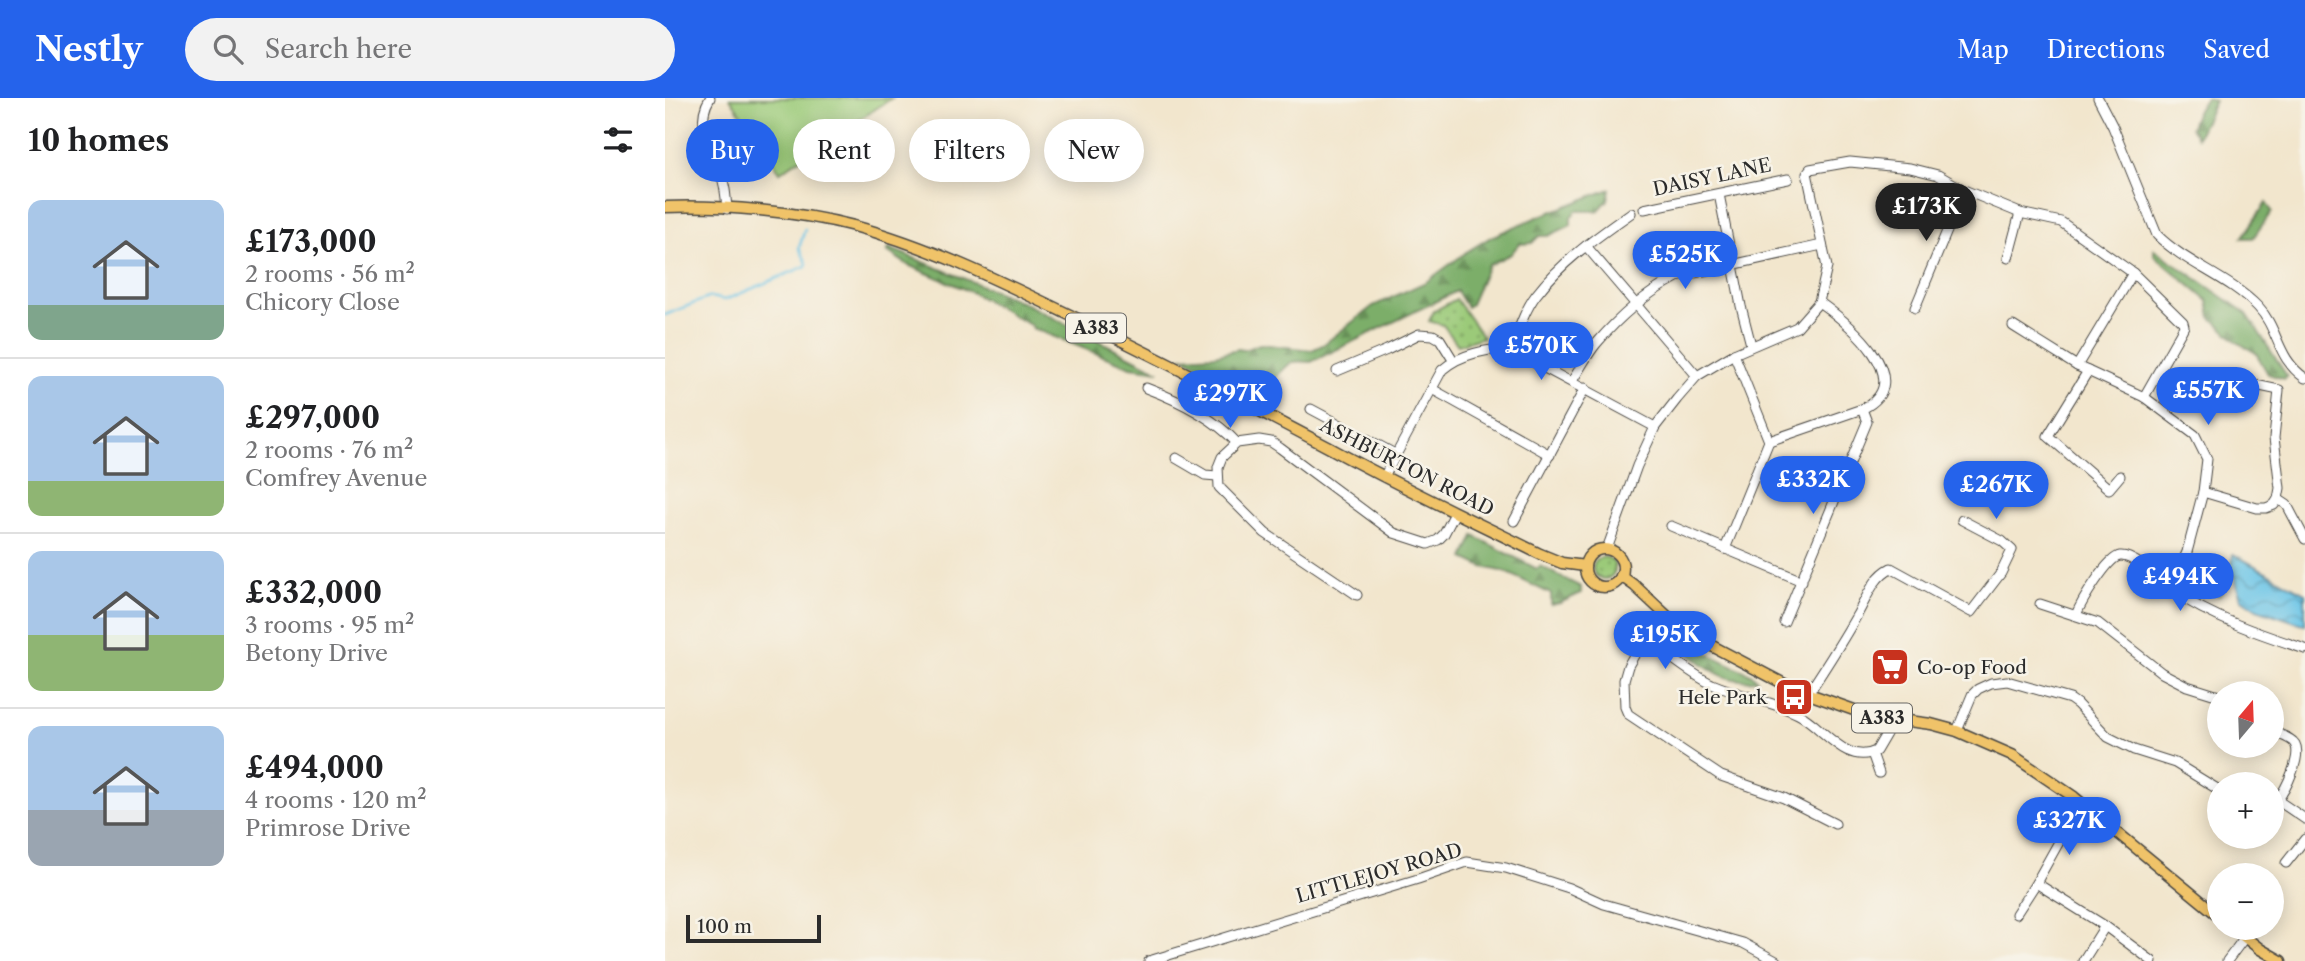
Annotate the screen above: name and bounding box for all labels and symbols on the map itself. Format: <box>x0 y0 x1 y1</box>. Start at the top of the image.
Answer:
street label: DAISY LANE <box>1651 153 1773 201</box>
pin: £173K <box>1877 184 1975 243</box>
pin: £525K <box>1636 232 1734 291</box>
road number: A383 <box>1066 313 1126 342</box>
pin: £570K <box>1492 322 1590 382</box>
pin: £557K <box>2159 368 2257 427</box>
pin: £297K <box>1181 370 1279 430</box>
street label: ASHBURTON ROAD <box>1315 413 1498 521</box>
pin: £332K <box>1764 456 1862 516</box>
pin: £267K <box>1947 462 2045 521</box>
pin: £494K <box>2131 554 2229 613</box>
pin: £195K <box>1616 612 1714 671</box>
supermarket icon: Co-op Food <box>1869 646 1911 688</box>
place label: Co-op Food <box>1917 656 2027 679</box>
bus stop icon: Hele Park <box>1773 676 1815 718</box>
north arrow <box>2207 681 2284 758</box>
place label: Hele Park <box>1678 686 1768 709</box>
road number: A383 <box>1852 704 1912 732</box>
pin: £327K <box>2020 798 2118 857</box>
street label: LITTLEJOY ROAD <box>1293 838 1465 908</box>
scale bar <box>686 912 821 944</box>

